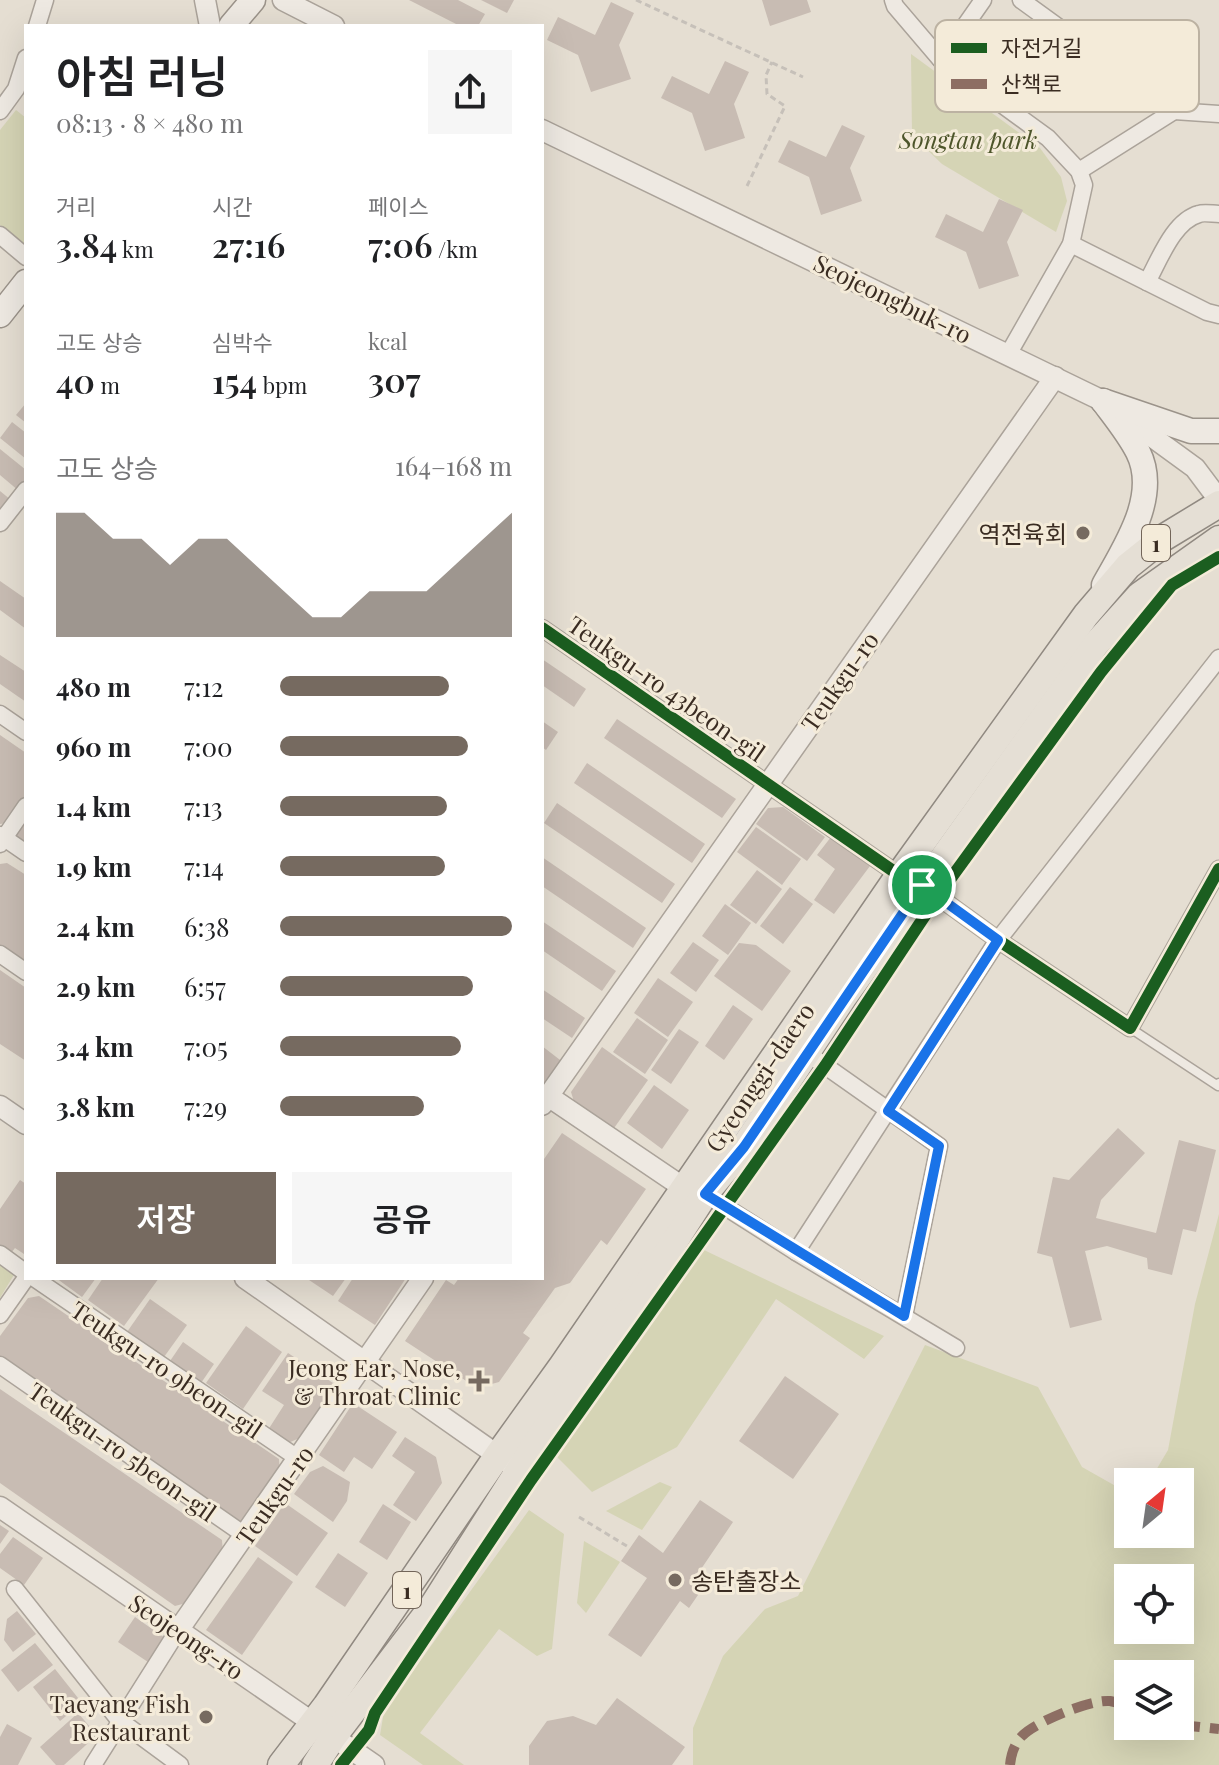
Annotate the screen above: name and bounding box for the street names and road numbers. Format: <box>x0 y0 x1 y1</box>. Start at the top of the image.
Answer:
street label: Seojeongbuk-ro <box>809 246 977 350</box>
road number: 1 <box>1142 525 1170 561</box>
street label: Teukgu-ro 43beon-gil <box>562 608 772 768</box>
street label: Teukgu-ro <box>793 625 885 737</box>
street label: Gyeonggi-daero <box>697 996 821 1158</box>
street label: Teukgu-ro 9beon-gil <box>65 1293 269 1445</box>
street label: Teukgu-ro 5beon-gil <box>23 1374 223 1528</box>
street label: Teukgu-ro <box>228 1439 320 1551</box>
road number: 1 <box>393 1572 421 1608</box>
street label: Seojeong-ro <box>123 1586 251 1686</box>

